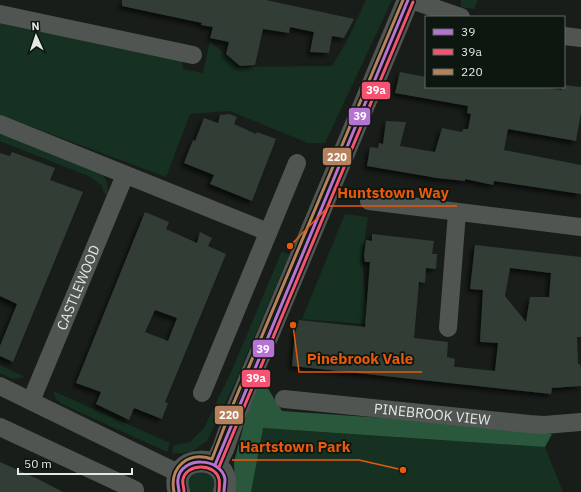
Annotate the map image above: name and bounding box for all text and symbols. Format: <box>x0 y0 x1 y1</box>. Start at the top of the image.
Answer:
north arrow <box>16 16 56 56</box>
legend <box>425 16 565 88</box>
text: N <box>31 19 40 33</box>
text: 39 <box>461 24 475 39</box>
text: 39a <box>461 44 482 59</box>
text: 220 <box>461 64 483 79</box>
line badge: 39a <box>361 81 391 100</box>
text: 39a <box>366 83 386 97</box>
line badge: 39 <box>348 107 371 126</box>
text: 39 <box>353 109 367 123</box>
line badge: 220 <box>322 147 352 166</box>
text: 220 <box>327 150 347 164</box>
callout: Huntstown Way <box>329 179 457 206</box>
text: Huntstown Way <box>337 183 449 202</box>
street label: CASTLEWOOD <box>53 242 104 333</box>
line badge: 39 <box>252 339 275 358</box>
text: 39 <box>256 342 270 356</box>
callout: Pinebrook Vale <box>299 345 422 372</box>
text: Pinebrook Vale <box>307 349 413 368</box>
line badge: 39a <box>241 369 271 388</box>
text: 39a <box>246 371 266 385</box>
street label: PINEBROOK VIEW <box>373 399 492 429</box>
line badge: 220 <box>214 405 244 425</box>
text: 220 <box>219 408 239 422</box>
callout: Hartstown Park <box>232 433 359 460</box>
text: Hartstown Park <box>240 437 351 456</box>
scale bar <box>18 450 132 476</box>
text: 50 m <box>24 456 52 471</box>

